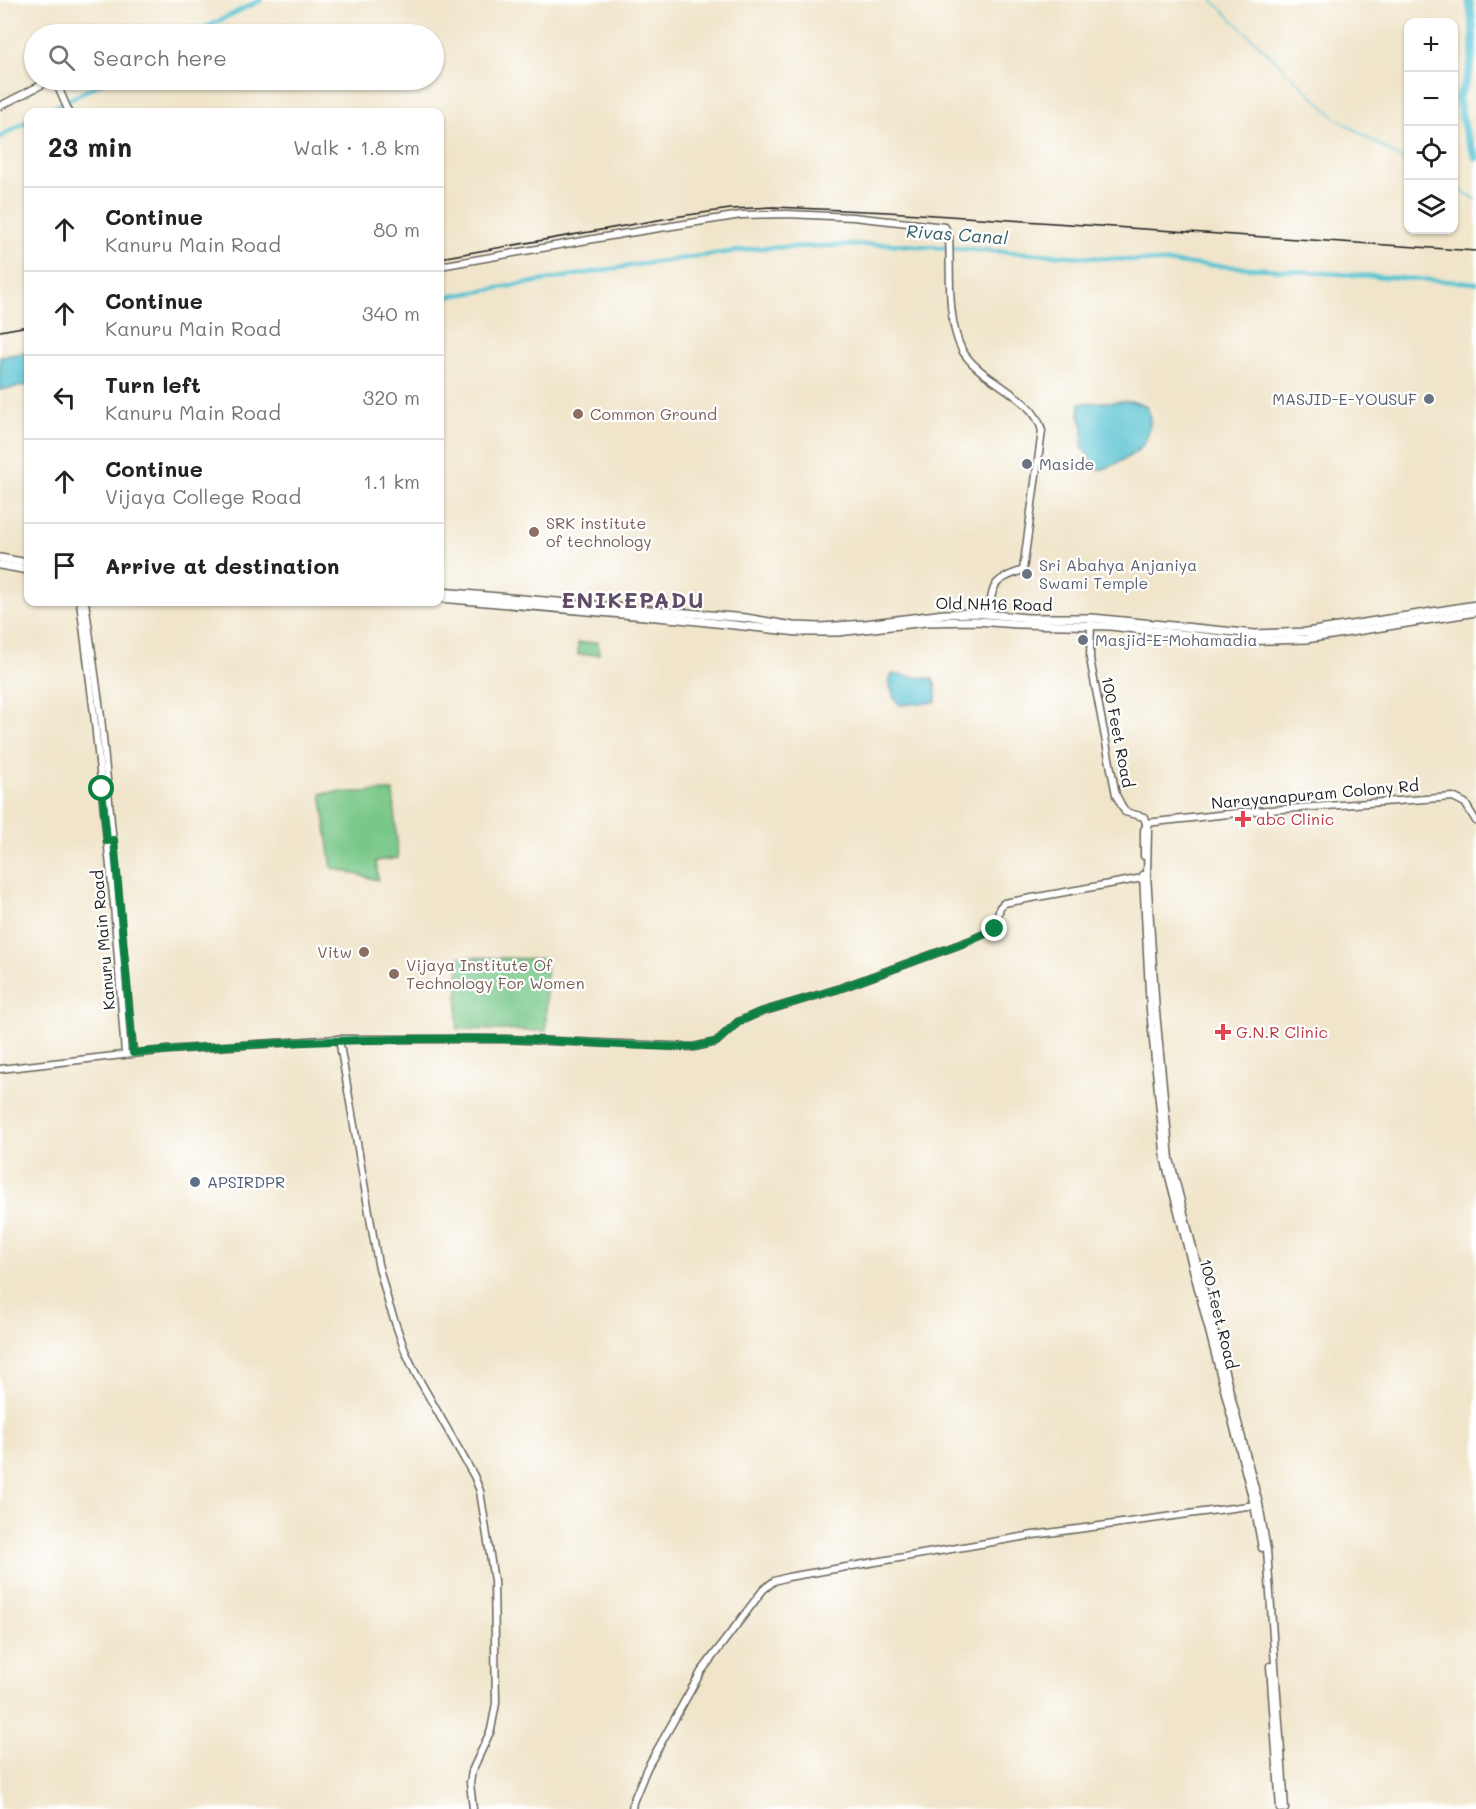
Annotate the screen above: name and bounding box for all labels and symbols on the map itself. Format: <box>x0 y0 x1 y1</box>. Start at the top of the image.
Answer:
water label: Rivas Canal <box>905 218 1009 250</box>
place label: MASJID-E-YOUSUF <box>1272 388 1417 409</box>
marker: MASJID-E-YOUSUF <box>1422 392 1436 406</box>
place label: Common Ground <box>590 403 717 424</box>
marker: Common Ground <box>571 407 585 421</box>
place label: Maside <box>1039 453 1094 474</box>
marker: Maside <box>1020 457 1034 471</box>
place label: SRK institute of technology <box>546 512 652 551</box>
marker: SRK institute of technology <box>527 525 541 539</box>
place label: Sri Abahya Anjaniya Swami Temple <box>1039 554 1197 593</box>
marker: Sri Abahya Anjaniya Swami Temple <box>1020 567 1034 581</box>
district label: ENIKEPADU <box>561 585 705 614</box>
street label: Old NH16 Road <box>935 592 1053 615</box>
place label: Masjid-E-Mohamadia <box>1095 629 1258 650</box>
marker: Masjid-E-Mohamadia <box>1076 633 1090 647</box>
street label: 100 Feet Road <box>1097 675 1140 789</box>
street label: Narayanapuram Colony Rd <box>1210 774 1420 813</box>
route start <box>88 775 114 801</box>
place label: abc Clinic <box>1256 808 1334 829</box>
marker: abc Clinic <box>1234 810 1252 828</box>
street label: Kanuru Main Road <box>86 869 119 1011</box>
route end <box>981 915 1007 941</box>
place label: Vitw <box>317 941 352 962</box>
marker: Vitw <box>357 945 371 959</box>
place label: Vijaya Institute Of Technology For Women <box>406 954 585 993</box>
marker: Vijaya Institute Of Technology For Women <box>387 967 401 981</box>
place label: G.N.R Clinic <box>1236 1021 1328 1042</box>
marker: G.N.R Clinic <box>1214 1023 1232 1041</box>
place label: APSIRDPR <box>207 1171 285 1192</box>
marker: APSIRDPR <box>188 1175 202 1189</box>
street label: 100 Feet Road <box>1196 1257 1243 1371</box>

